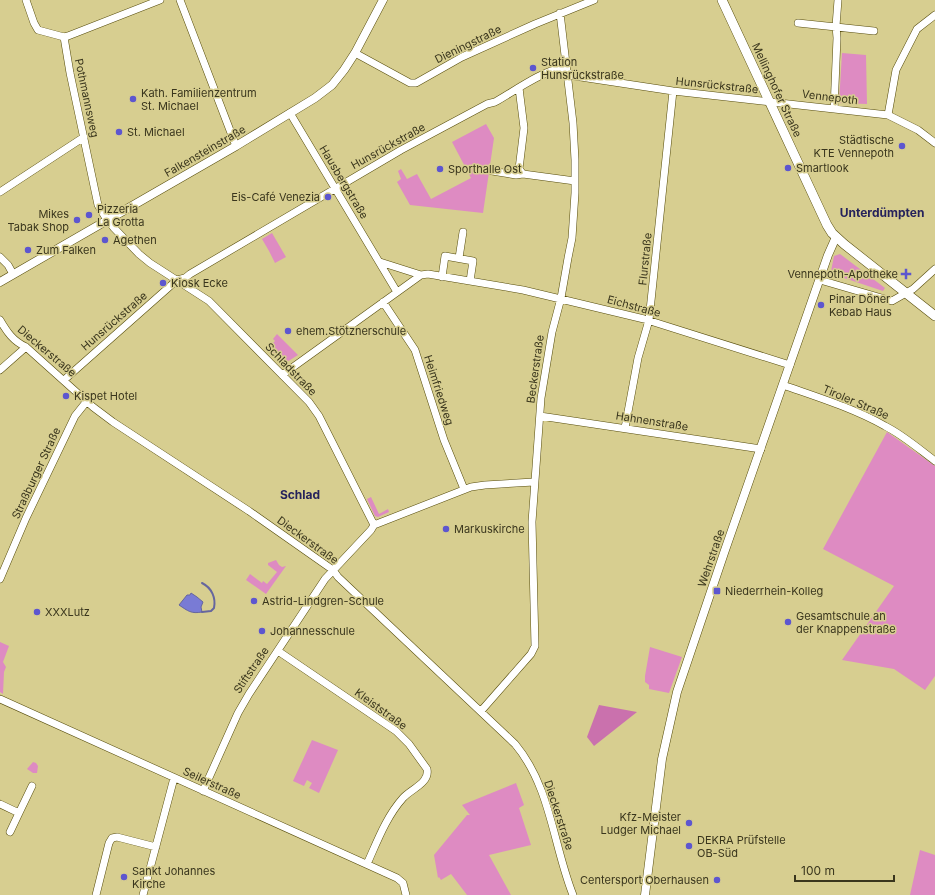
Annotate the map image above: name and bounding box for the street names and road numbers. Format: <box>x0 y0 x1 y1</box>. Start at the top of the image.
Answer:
street label: Dieningstraße <box>432 22 504 66</box>
street label: Mellinghofer Straße <box>749 41 805 139</box>
street label: Pothmannsweg <box>72 57 102 139</box>
street label: Hunsrückstraße <box>675 74 759 96</box>
street label: Vennepoth <box>801 87 859 107</box>
street label: Hunsrückstraße <box>348 120 428 172</box>
street label: Falkensteinstraße <box>162 122 248 180</box>
street label: Hausbergstraße <box>317 143 371 221</box>
street label: Flurstraße <box>635 232 655 286</box>
street label: Hunsrückstraße <box>78 289 150 353</box>
street label: Eichstraße <box>606 292 662 320</box>
street label: Dieckerstraße <box>15 322 79 380</box>
street label: Beckerstraße <box>523 334 547 404</box>
street label: Schladstraße <box>262 340 320 398</box>
street label: Heimfriedweg <box>421 353 457 427</box>
street label: Tiroler Straße <box>821 382 891 422</box>
street label: Hahnenstraße <box>615 408 689 434</box>
street label: Straßburger Straße <box>9 425 63 521</box>
street label: Dieckerstraße <box>275 513 341 567</box>
street label: Wehrstraße <box>695 527 727 589</box>
street label: Stiftstraße <box>230 644 272 696</box>
street label: Kleiststraße <box>352 685 410 733</box>
street label: Seilerstraße <box>181 764 243 802</box>
street label: Dieckerstraße <box>541 778 577 852</box>

